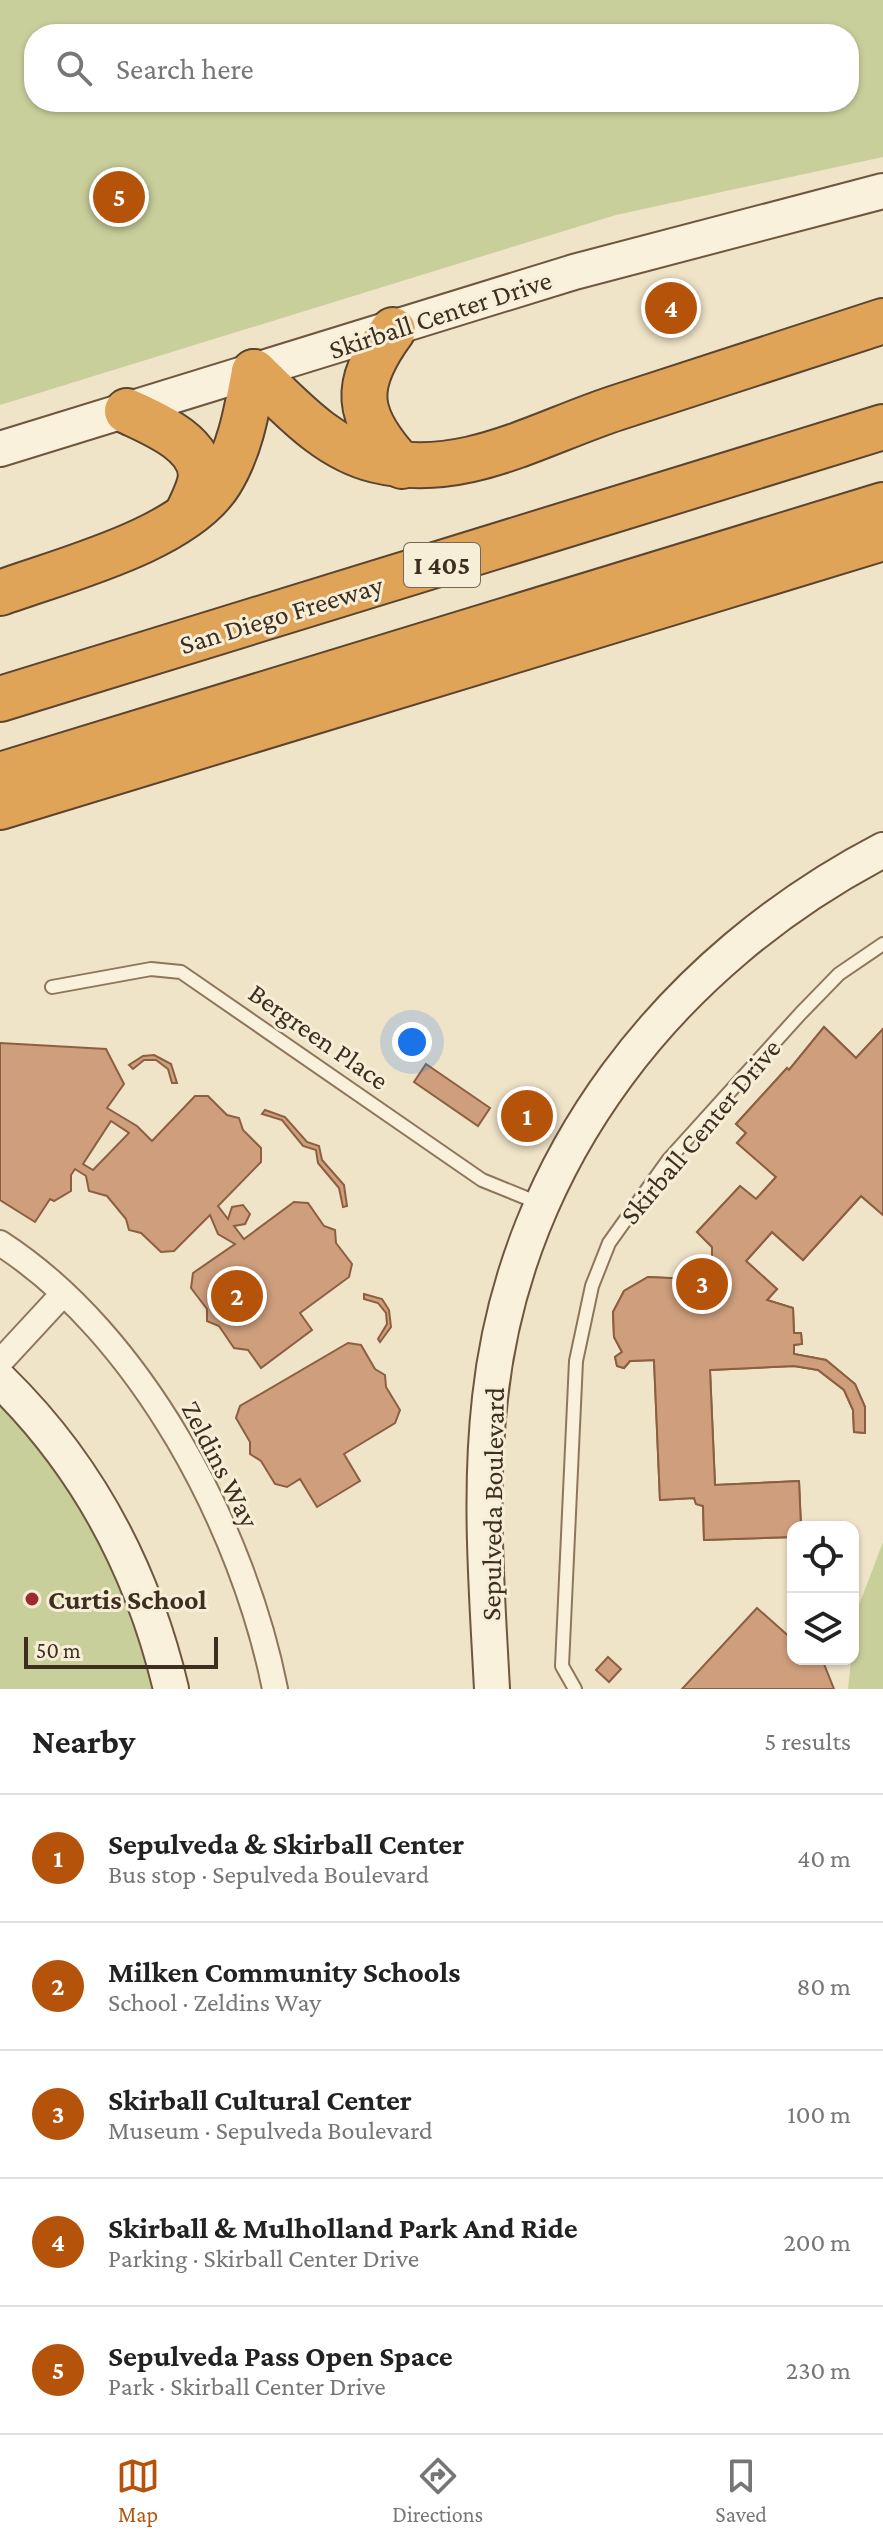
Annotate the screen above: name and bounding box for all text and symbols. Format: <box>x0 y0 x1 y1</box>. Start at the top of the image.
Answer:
search box <box>24 24 859 112</box>
icon: search <box>52 46 96 90</box>
text: Search here <box>116 52 254 85</box>
pin: 5 <box>93 167 145 227</box>
street label: Skirball Center Drive <box>325 264 555 365</box>
pin: 4 <box>645 278 697 338</box>
road number: I 405 <box>404 543 480 587</box>
street label: San Diego Freeway <box>176 569 388 660</box>
street label: Bergreen Place <box>243 977 394 1096</box>
your location <box>392 1022 432 1062</box>
street label: Skirball Center Drive <box>614 1032 787 1230</box>
pin: 1 <box>501 1086 553 1146</box>
pin: 3 <box>676 1254 728 1314</box>
pin: 2 <box>211 1266 263 1326</box>
street label: Sepulveda Boulevard <box>475 1387 510 1621</box>
street label: Zeldins Way <box>175 1396 266 1534</box>
map controls <box>787 1521 859 1665</box>
button: locate <box>787 1521 859 1593</box>
place label: Curtis School <box>48 1584 207 1615</box>
marker: Curtis School <box>23 1590 41 1608</box>
button: layers <box>787 1593 859 1665</box>
scale bar <box>24 1633 218 1669</box>
text: 50 m <box>36 1638 81 1663</box>
text: Nearby <box>32 1723 135 1760</box>
text: 5 results <box>764 1727 851 1756</box>
text: Sepulveda & Skirball Center <box>108 1827 464 1860</box>
text: 1 <box>53 1844 63 1873</box>
text: 40 m <box>797 1844 851 1873</box>
text: Bus stop · Sepulveda Boulevard <box>108 1860 429 1889</box>
text: Milken Community Schools <box>108 1955 460 1988</box>
text: 2 <box>51 1972 65 2001</box>
text: 80 m <box>797 1972 851 2001</box>
text: School · Zeldins Way <box>108 1988 321 2017</box>
text: Skirball Cultural Center <box>108 2083 412 2116</box>
text: 3 <box>52 2100 64 2129</box>
text: 100 m <box>787 2100 851 2129</box>
text: Museum · Sepulveda Boulevard <box>108 2116 433 2145</box>
text: Skirball & Mulholland Park And Ride <box>108 2211 578 2244</box>
text: 4 <box>51 2228 65 2257</box>
text: 200 m <box>783 2228 851 2257</box>
text: Parking · Skirball Center Drive <box>108 2244 419 2273</box>
text: Sepulveda Pass Open Space <box>108 2339 453 2372</box>
text: 5 <box>52 2356 64 2385</box>
text: 230 m <box>786 2356 851 2385</box>
text: Park · Skirball Center Drive <box>108 2372 386 2401</box>
tab: Map <box>116 2454 160 2527</box>
tab: Directions <box>392 2454 483 2527</box>
tab: Saved <box>715 2454 767 2527</box>

